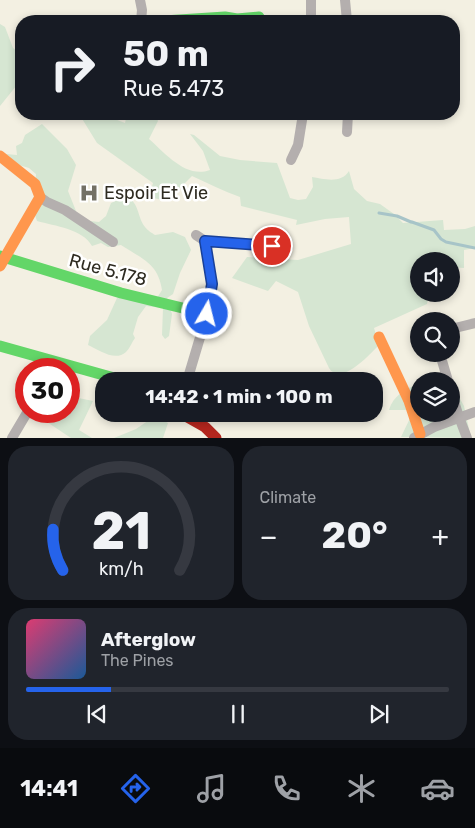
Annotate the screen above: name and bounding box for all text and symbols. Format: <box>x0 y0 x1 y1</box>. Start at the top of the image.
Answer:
text: 50 m <box>123 33 209 75</box>
icon: right <box>40 35 105 100</box>
text: Rue 5.473 <box>123 75 224 102</box>
hospital icon: Espoir Et Vie <box>78 182 100 204</box>
place label: Espoir Et Vie <box>104 182 208 204</box>
pin <box>251 225 293 267</box>
icon: arrive <box>258 232 286 260</box>
street label: Rue 5.178 <box>67 249 149 291</box>
map controls <box>410 252 460 422</box>
button: sound <box>410 252 460 302</box>
position arrow <box>180 287 232 339</box>
button: search <box>410 312 460 362</box>
speed limit sign: 30 <box>15 358 80 423</box>
button: layers <box>410 372 460 422</box>
text: 14:42 · 1 min · 100 m <box>145 385 333 408</box>
text: Climate <box>260 488 316 507</box>
text: 21 <box>91 500 151 562</box>
text: 20° <box>322 512 388 558</box>
text: − <box>260 520 278 553</box>
text: + <box>432 520 449 553</box>
text: km/h <box>98 558 143 579</box>
text: Afterglow <box>101 628 196 651</box>
text: The Pines <box>101 651 174 670</box>
icon: previous <box>83 700 111 728</box>
icon: pause <box>224 700 252 728</box>
icon: next <box>365 700 393 728</box>
icon: directions <box>118 771 153 806</box>
icon: music <box>194 771 229 806</box>
icon: phone <box>269 771 304 806</box>
icon: climate <box>344 771 379 806</box>
icon: car <box>420 771 455 806</box>
text: 14:41 <box>20 775 78 802</box>

